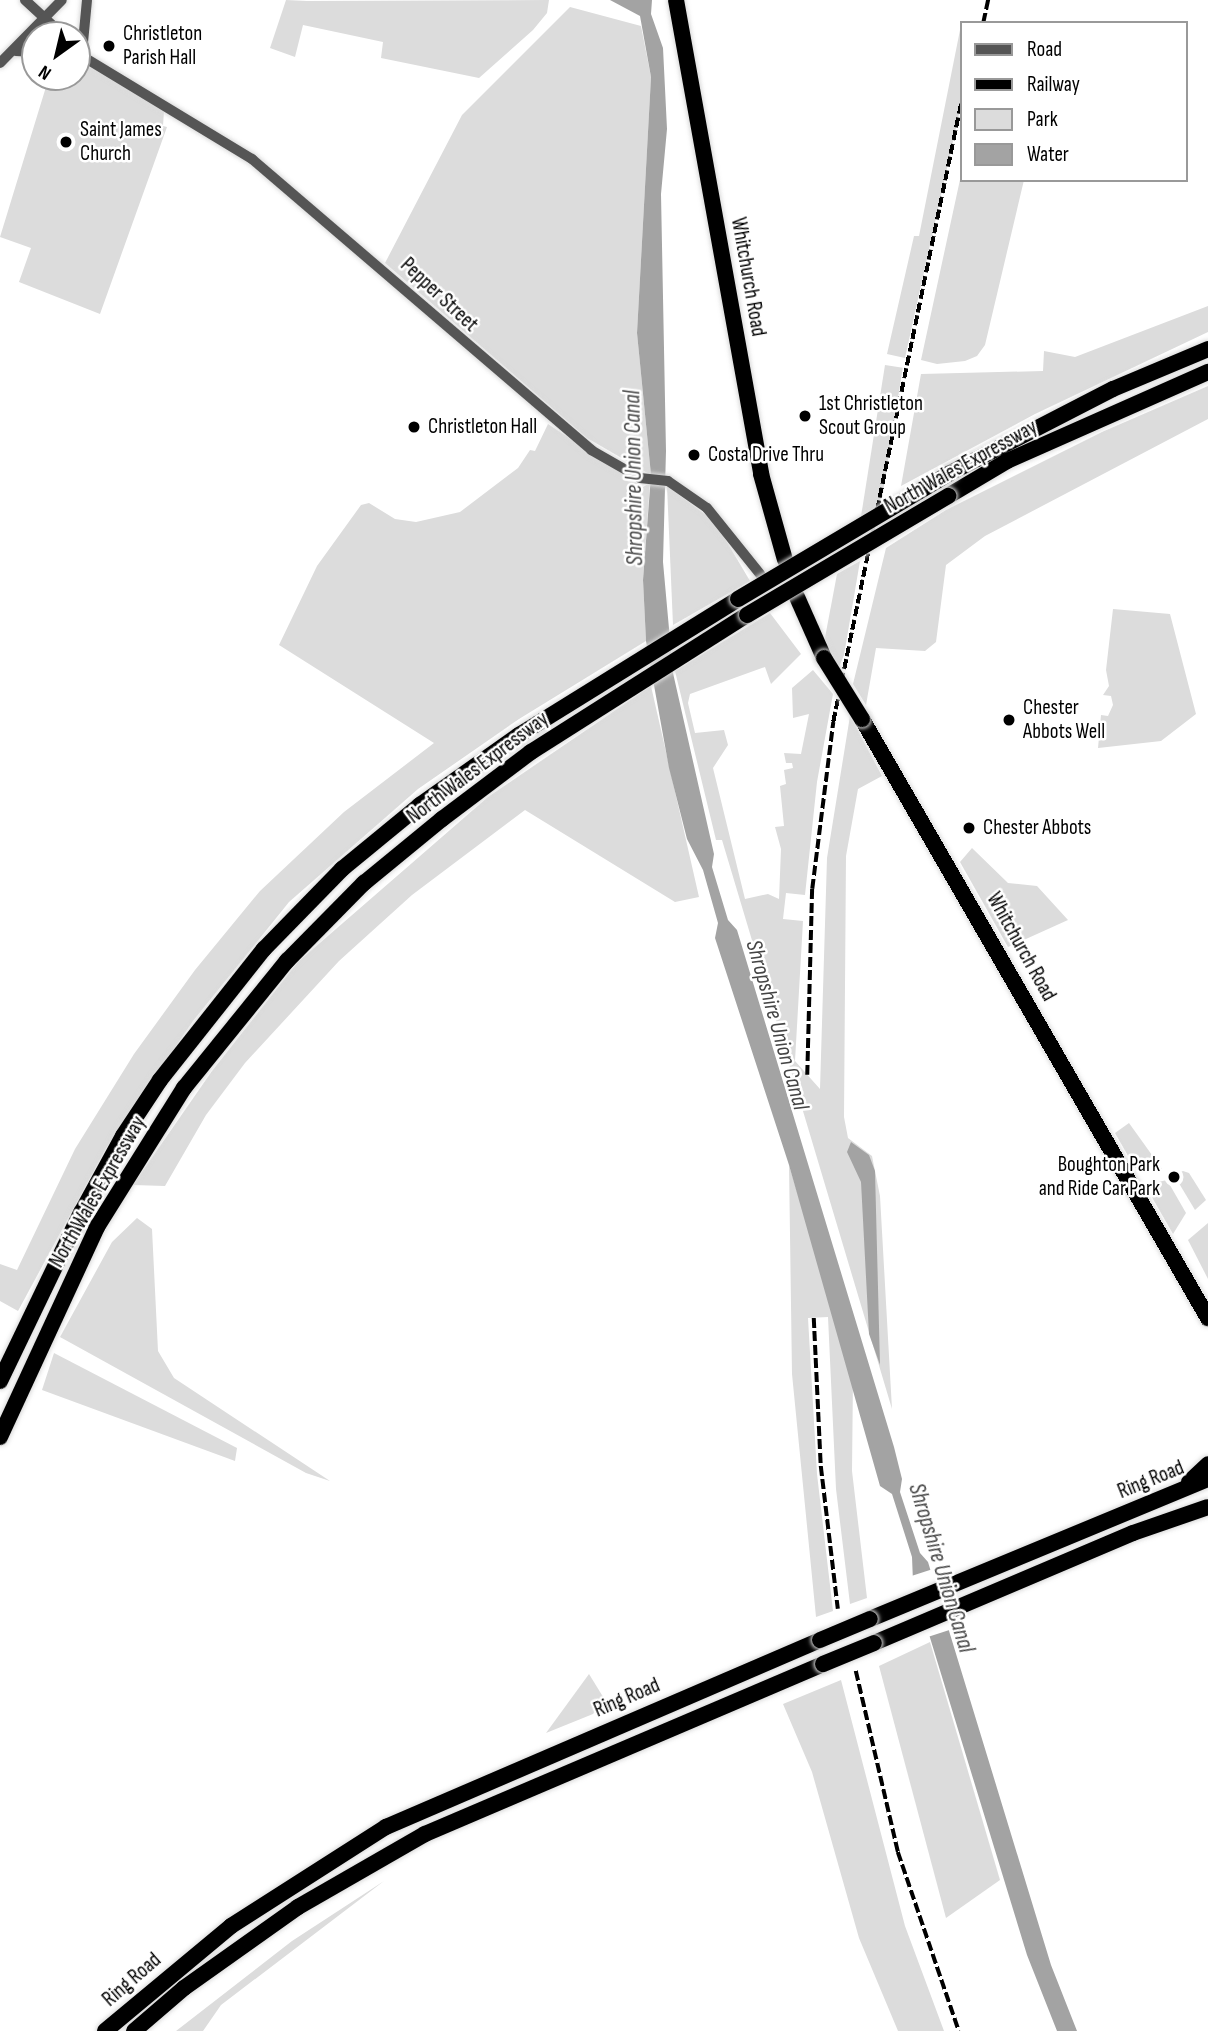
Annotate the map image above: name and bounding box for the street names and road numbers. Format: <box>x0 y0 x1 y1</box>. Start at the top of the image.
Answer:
street label: Whitchurch Road <box>725 216 771 338</box>
street label: Pepper Street <box>395 253 483 337</box>
street label: North Wales Expressway <box>880 415 1042 519</box>
street label: North Wales Expressway <box>402 707 554 829</box>
street label: Whitchurch Road <box>981 888 1061 1006</box>
street label: North Wales Expressway <box>44 1112 152 1272</box>
street label: Ring Road <box>1114 1455 1188 1505</box>
street label: Ring Road <box>590 1673 664 1723</box>
street label: Ring Road <box>98 1948 166 2012</box>

